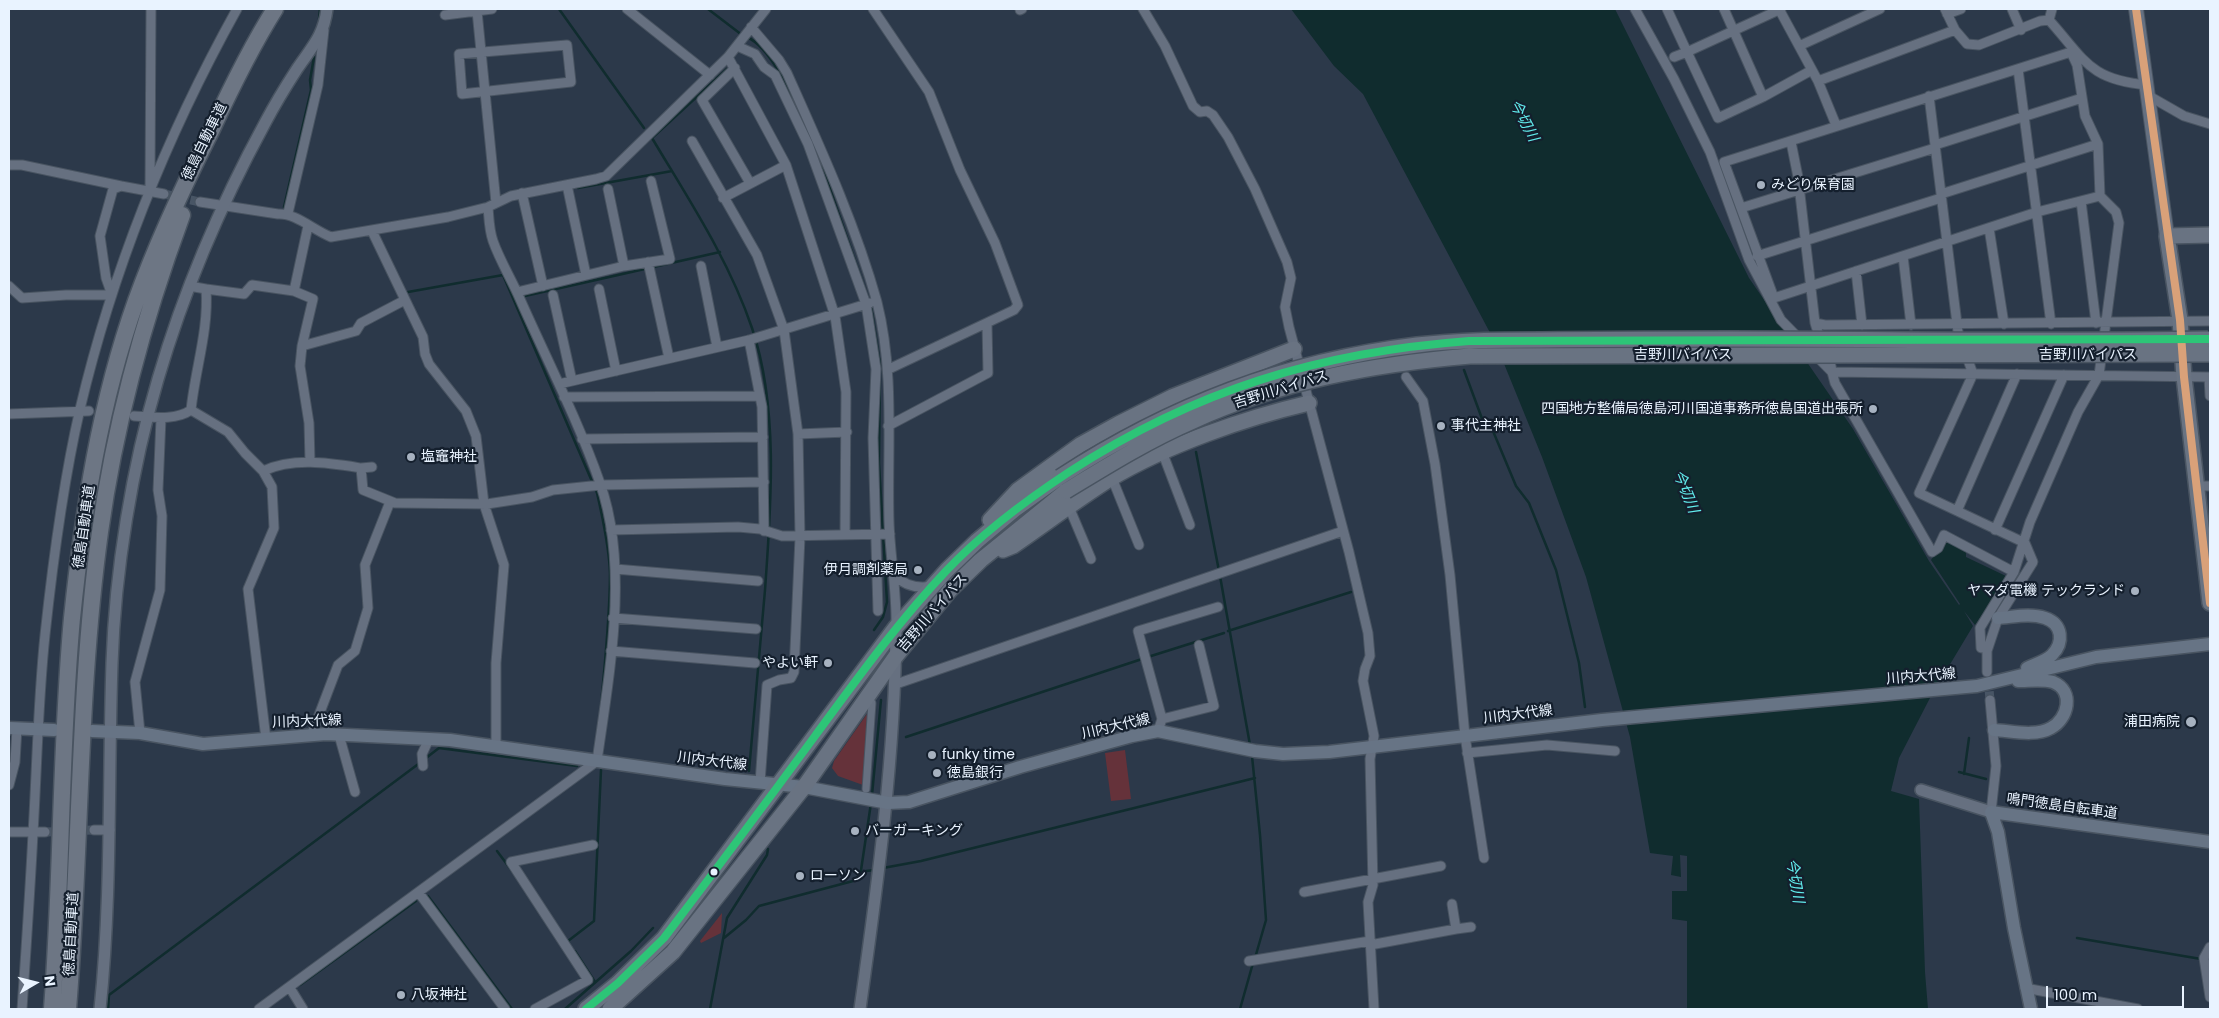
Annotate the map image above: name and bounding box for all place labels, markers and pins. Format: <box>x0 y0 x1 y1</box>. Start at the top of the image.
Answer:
place label: みどり保育園 <box>1771 177 1855 193</box>
marker: みどり保育園 <box>1755 179 1767 191</box>
place label: 四国地方整備局徳島河川国道事務所徳島国道出張所 <box>1541 401 1863 417</box>
marker: 四国地方整備局徳島河川国道事務所徳島国道出張所 <box>1867 403 1879 415</box>
place label: 事代主神社 <box>1451 418 1521 434</box>
marker: 事代主神社 <box>1435 420 1447 432</box>
place label: 塩竈神社 <box>421 449 477 465</box>
marker: 塩竈神社 <box>405 451 417 463</box>
place label: 伊月調剤薬局 <box>824 562 908 578</box>
marker: 伊月調剤薬局 <box>912 564 924 576</box>
place label: ヤマダ電機 テックランド <box>1967 583 2125 599</box>
marker: ヤマダ電機 テックランド <box>2129 585 2141 597</box>
place label: やよい軒 <box>762 655 818 671</box>
marker: やよい軒 <box>822 657 834 669</box>
place label: 浦田病院 <box>2124 714 2180 730</box>
marker: 浦田病院 <box>2184 715 2198 729</box>
place label: funky time <box>942 747 1015 763</box>
marker: funky time <box>926 749 938 761</box>
place label: 徳島銀行 <box>947 765 1003 781</box>
marker: 徳島銀行 <box>931 767 943 779</box>
place label: バーガーキング <box>865 823 963 839</box>
marker: バーガーキング <box>849 825 861 837</box>
unlabelled marker <box>709 867 719 877</box>
place label: ローソン <box>810 868 866 884</box>
marker: ローソン <box>794 870 806 882</box>
place label: 八坂神社 <box>411 987 467 1003</box>
marker: 八坂神社 <box>395 989 407 1001</box>

